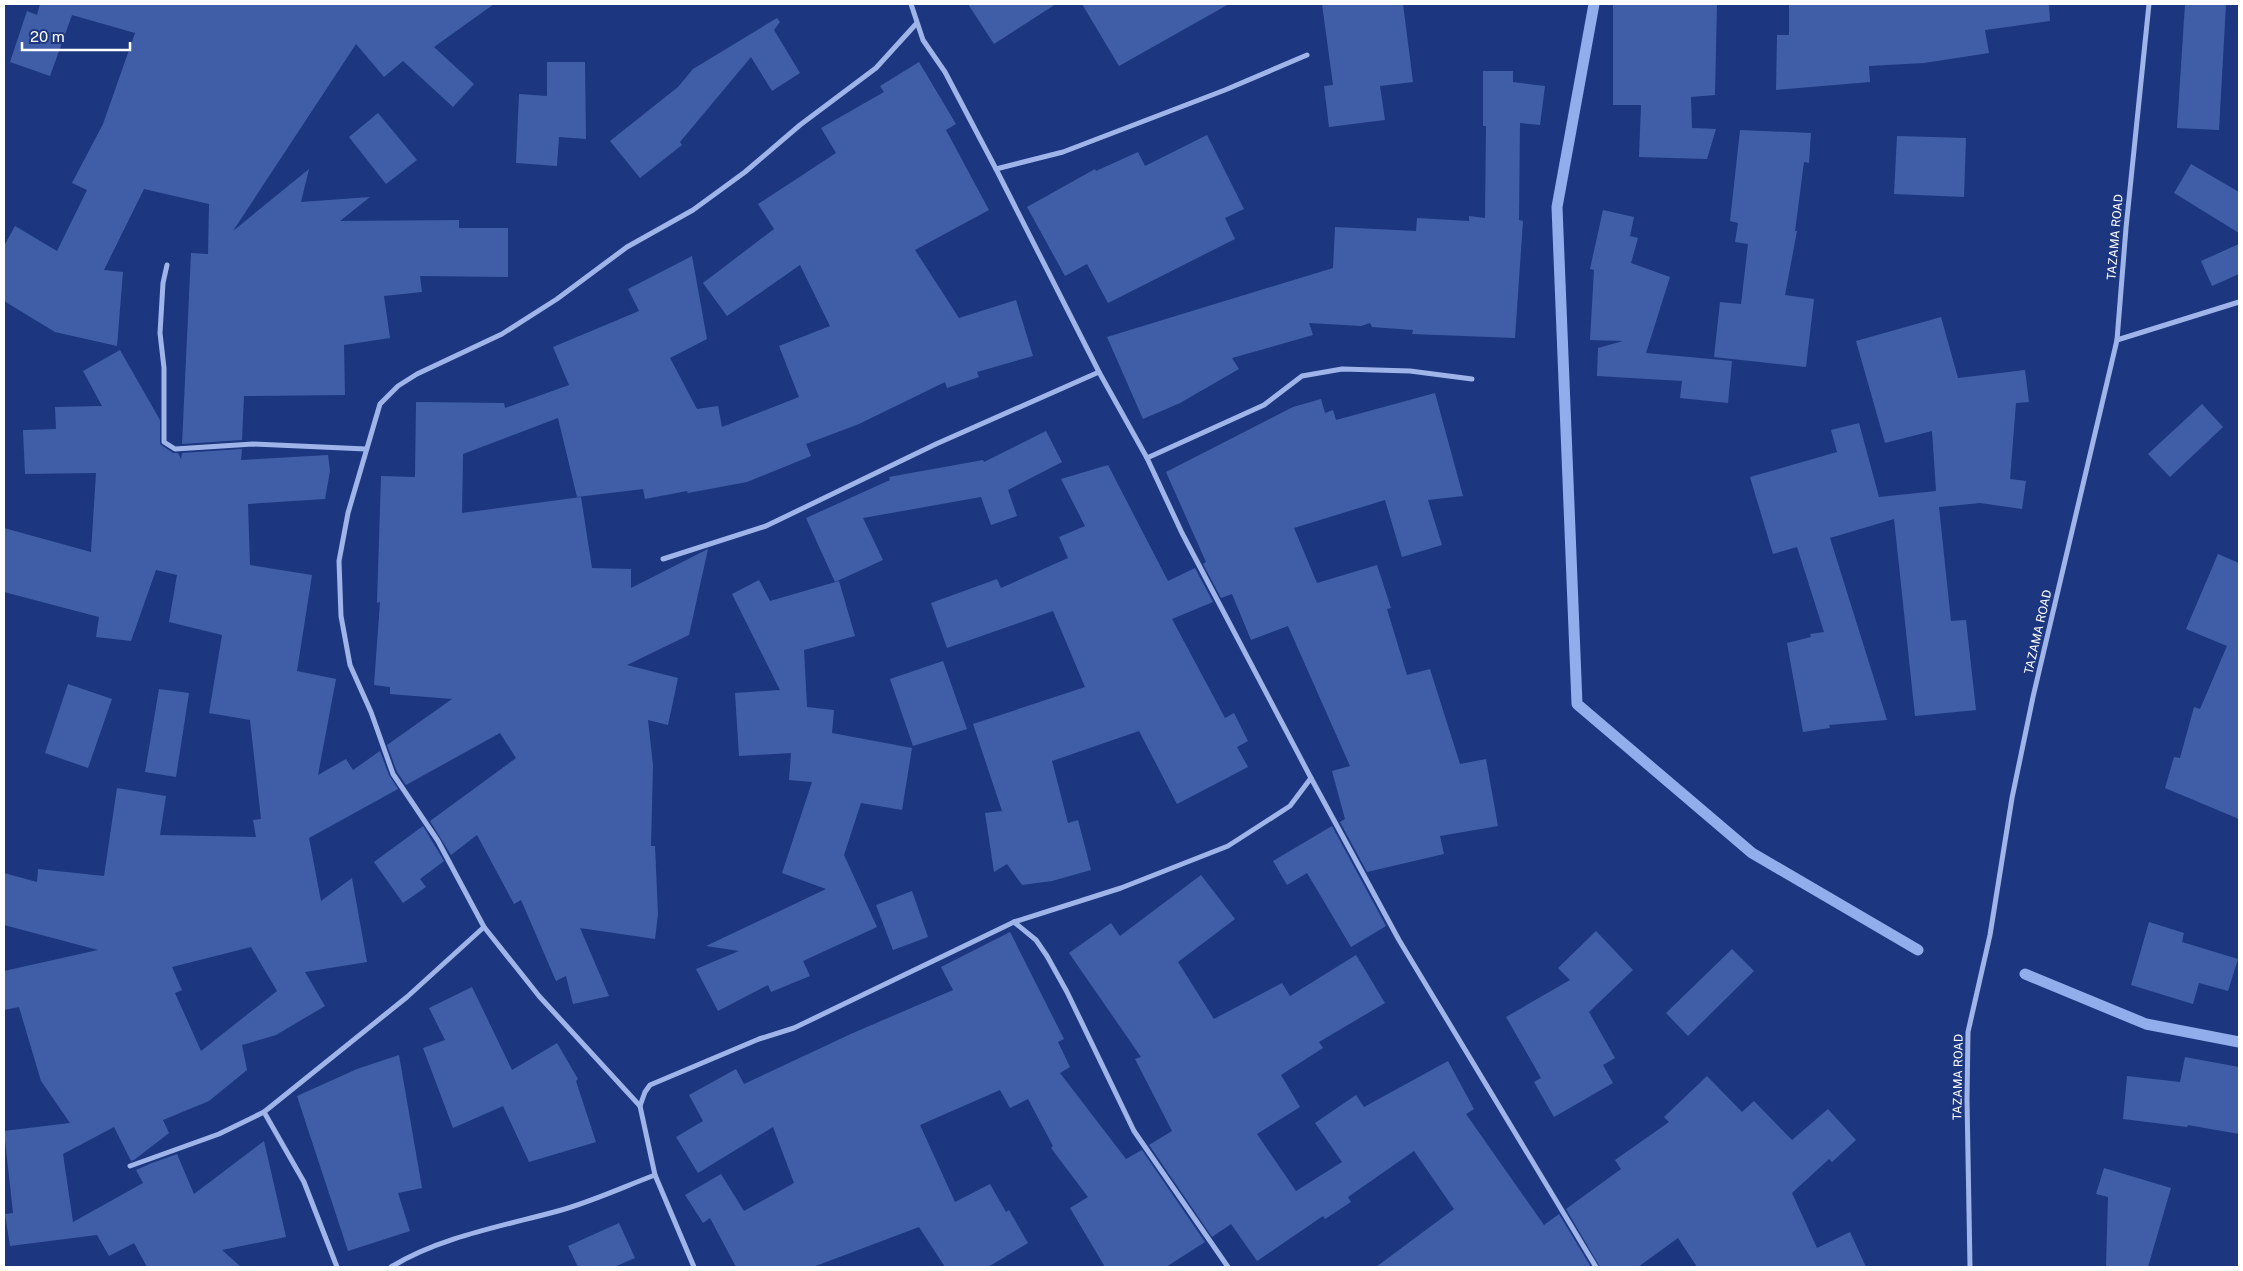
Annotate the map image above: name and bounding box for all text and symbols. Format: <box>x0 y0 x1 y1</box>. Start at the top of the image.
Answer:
scale bar <box>22 20 130 52</box>
text: 20 m <box>30 28 65 45</box>
street label: TAZAMA ROAD <box>2104 193 2126 281</box>
street label: TAZAMA ROAD <box>2021 588 2055 676</box>
street label: TAZAMA ROAD <box>1950 1034 1966 1120</box>

